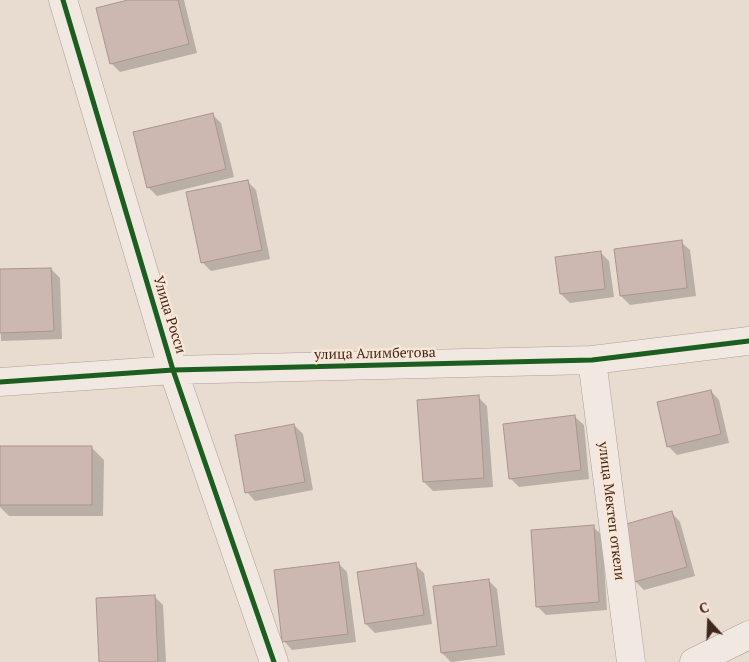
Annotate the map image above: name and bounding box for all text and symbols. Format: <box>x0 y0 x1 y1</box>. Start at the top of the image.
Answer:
street label: Улица Росси <box>149 274 189 356</box>
street label: улица Алимбетова <box>314 345 436 363</box>
street label: улица Мектеп откели <box>594 441 628 581</box>
north arrow <box>684 597 734 647</box>
text: С <box>696 597 711 618</box>

